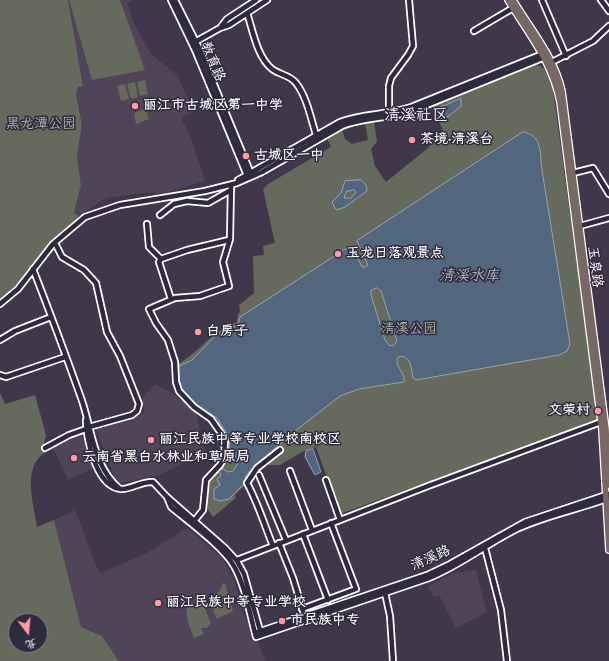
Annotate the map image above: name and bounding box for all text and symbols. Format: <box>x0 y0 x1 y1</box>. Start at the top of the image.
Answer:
street label: 教育路 <box>196 39 228 85</box>
place label: 丽江市古城区第一中学 <box>143 98 283 114</box>
marker: 丽江市古城区第一中学 <box>130 101 140 111</box>
district label: 清溪社区 <box>384 107 448 127</box>
park label: 黑龙潭公园 <box>6 117 76 133</box>
place label: 茶境·清溪台 <box>420 132 493 148</box>
marker: 茶境·清溪台 <box>407 135 417 145</box>
place label: 古城区一中 <box>254 148 324 164</box>
marker: 古城区一中 <box>241 151 251 161</box>
street label: 玉泉路 <box>583 245 605 289</box>
place label: 玉龙日落观景点 <box>346 246 444 262</box>
marker: 玉龙日落观景点 <box>333 249 343 259</box>
water label: 清溪水库 <box>439 268 499 286</box>
park label: 清溪公园 <box>381 322 437 338</box>
place label: 白房子 <box>206 324 248 340</box>
marker: 白房子 <box>193 327 203 337</box>
place label: 文荣村 <box>548 403 590 419</box>
marker: 文荣村 <box>593 406 603 416</box>
place label: 丽江民族中等专业学校南校区 <box>159 432 341 448</box>
marker: 丽江民族中等专业学校南校区 <box>146 435 156 445</box>
place label: 云南省黑白水林业和草原局 <box>82 450 250 466</box>
marker: 云南省黑白水林业和草原局 <box>69 453 79 463</box>
street label: 清溪路 <box>408 543 454 575</box>
place label: 丽江民族中等专业学校 <box>166 595 306 611</box>
marker: 丽江民族中等专业学校 <box>153 598 163 608</box>
north arrow <box>8 613 48 653</box>
place label: 市民族中专 <box>290 613 360 629</box>
marker: 市民族中专 <box>277 616 287 626</box>
text: 北 <box>24 635 38 652</box>

